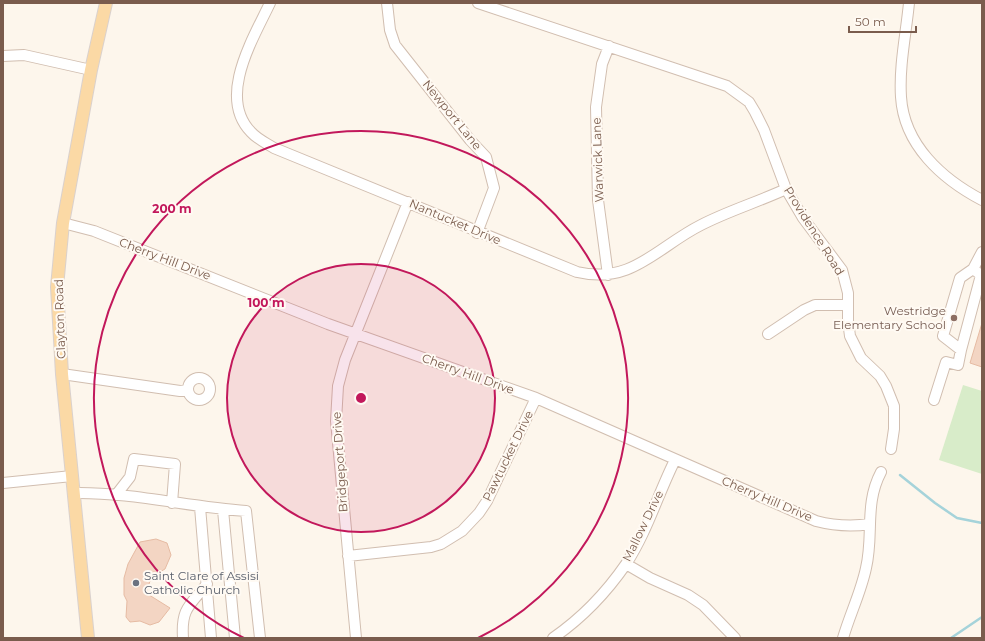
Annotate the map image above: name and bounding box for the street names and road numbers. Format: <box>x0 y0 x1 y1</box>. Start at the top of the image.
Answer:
street label: Newport Lane <box>420 77 485 153</box>
street label: Warwick Lane <box>589 117 606 203</box>
street label: Providence Road <box>781 184 848 278</box>
street label: Nantucket Drive <box>407 195 503 248</box>
street label: Cherry Hill Drive <box>117 234 213 283</box>
street label: Clayton Road <box>51 279 68 359</box>
street label: Cherry Hill Drive <box>420 350 516 397</box>
street label: Pawtucket Drive <box>479 408 536 504</box>
street label: Bridgeport Drive <box>329 411 350 513</box>
street label: Cherry Hill Drive <box>720 473 815 524</box>
street label: Mallow Drive <box>619 488 666 564</box>

